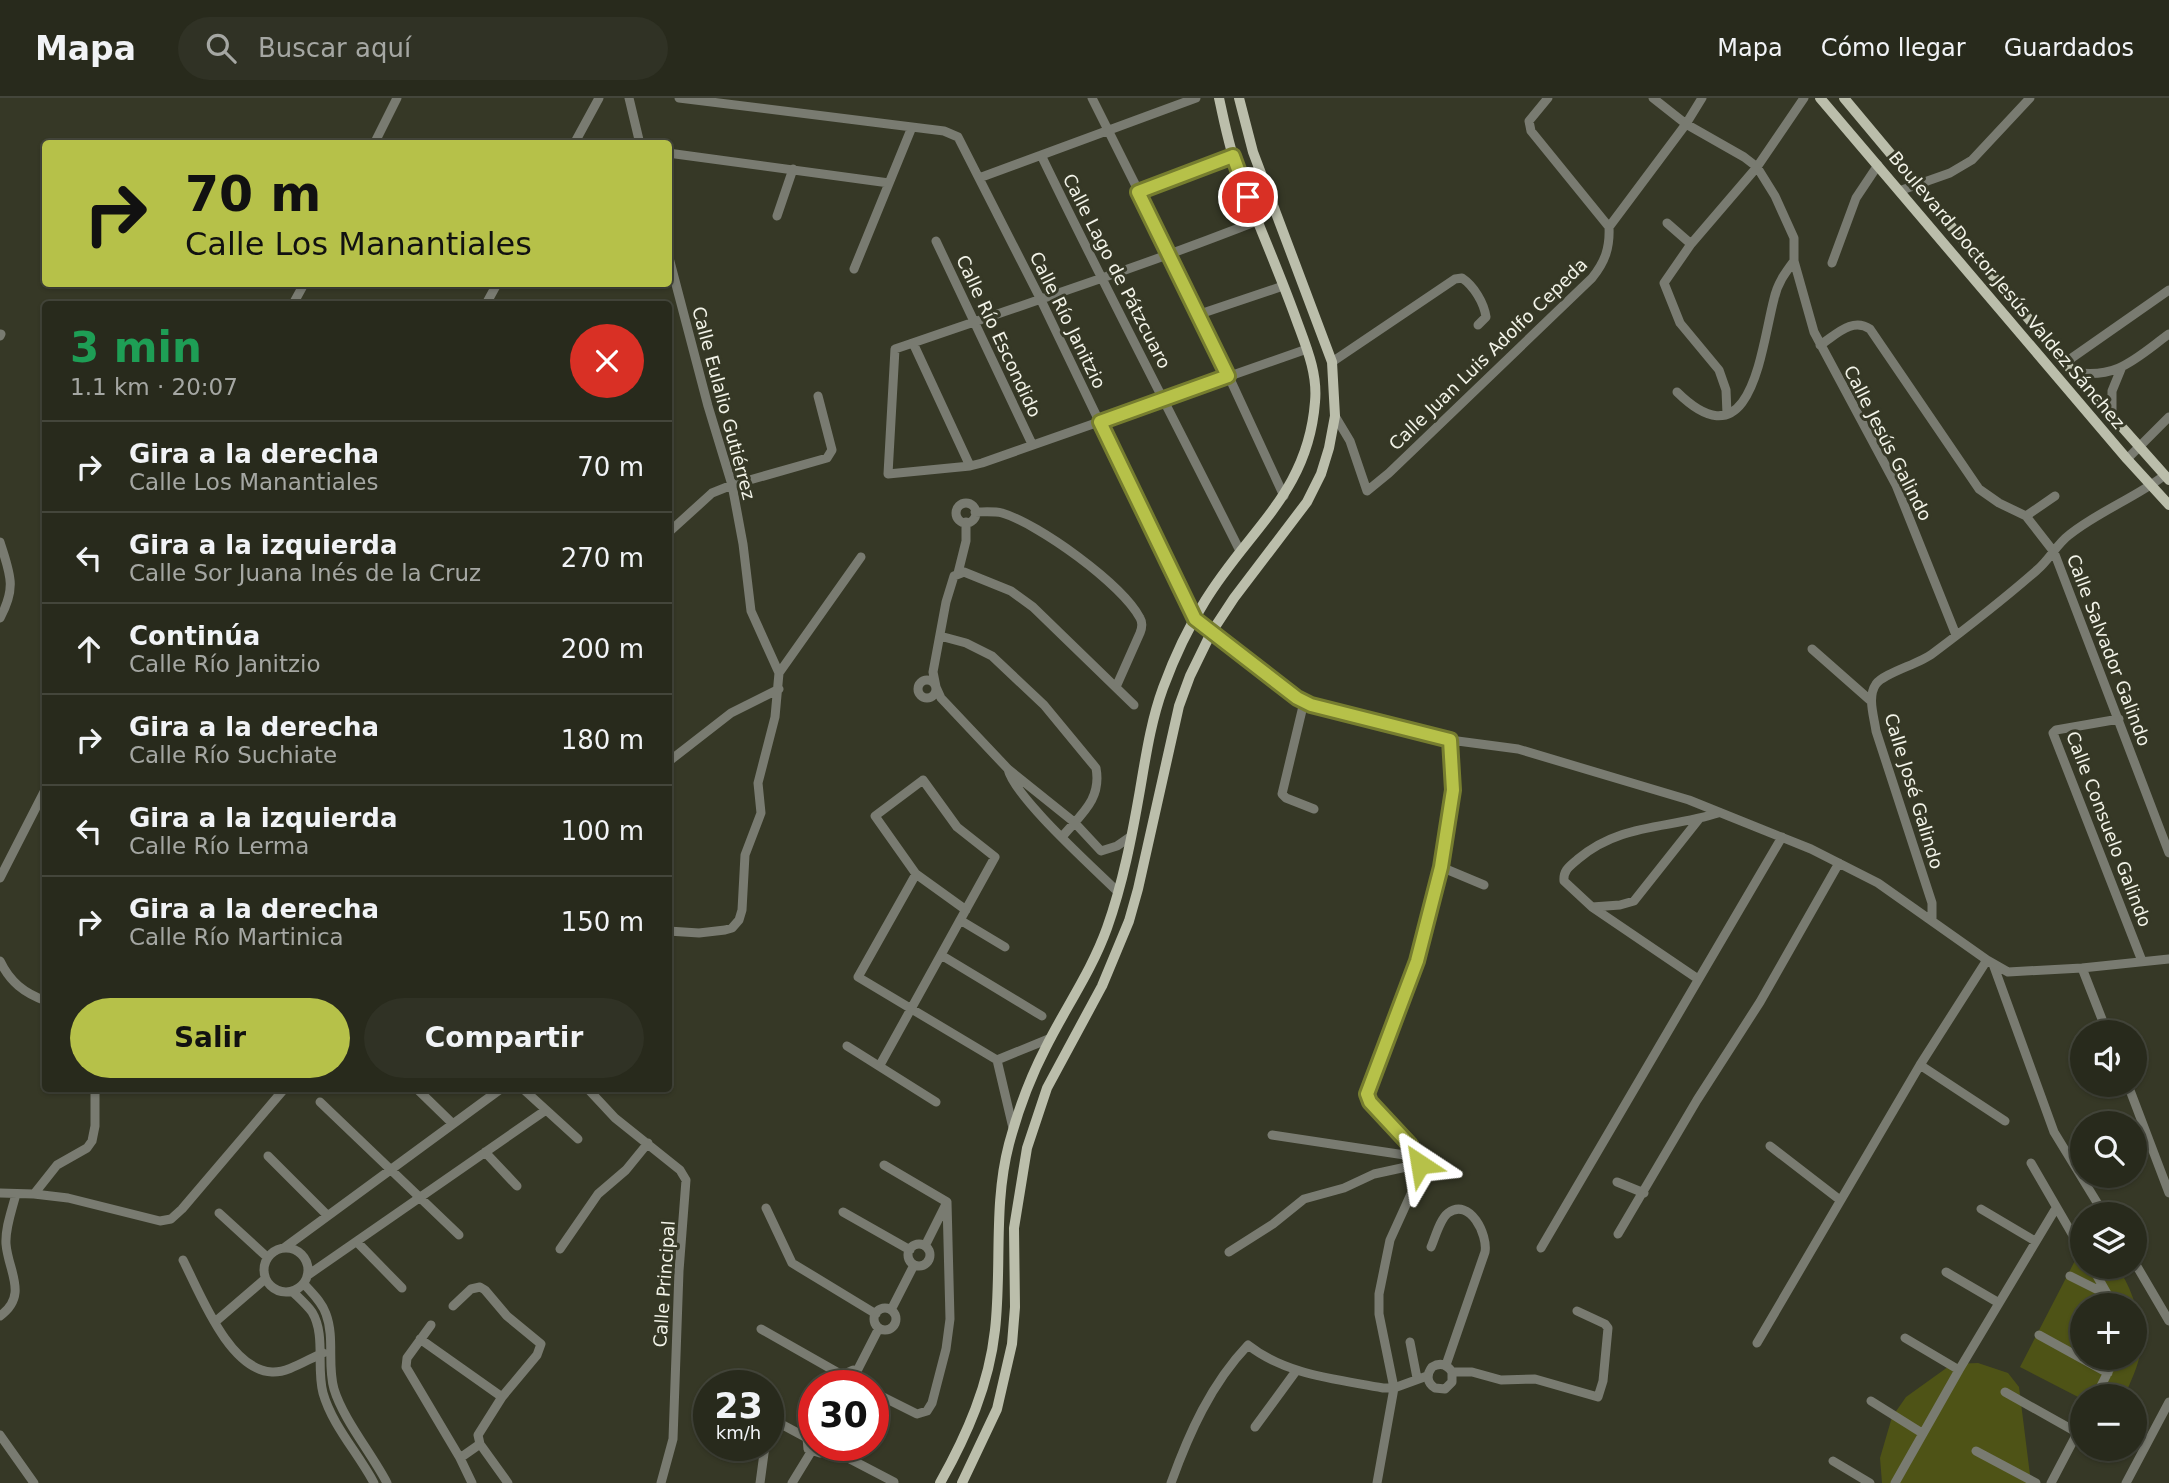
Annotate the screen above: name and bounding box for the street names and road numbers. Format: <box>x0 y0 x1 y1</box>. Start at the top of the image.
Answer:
street label: Boulevard Doctor Jesús Valdez Sánchez <box>1885 147 2129 433</box>
street label: Calle Lago de Pátzcuaro <box>1059 170 1175 372</box>
street label: Calle Río Janitzio <box>1026 248 1110 392</box>
street label: Calle Río Escondido <box>952 252 1046 420</box>
street label: Calle Juan Luis Adolfo Cepeda <box>1384 253 1592 455</box>
street label: Calle Eulalio Gutiérrez <box>688 304 760 502</box>
street label: Calle Jesús Galindo <box>1840 362 1936 524</box>
street label: Calle Salvador Galindo <box>2063 551 2155 749</box>
street label: Calle José Galindo <box>1880 711 1948 871</box>
street label: Calle Consuelo Galindo <box>2062 728 2156 930</box>
street label: Calle Principal <box>649 1220 679 1348</box>

